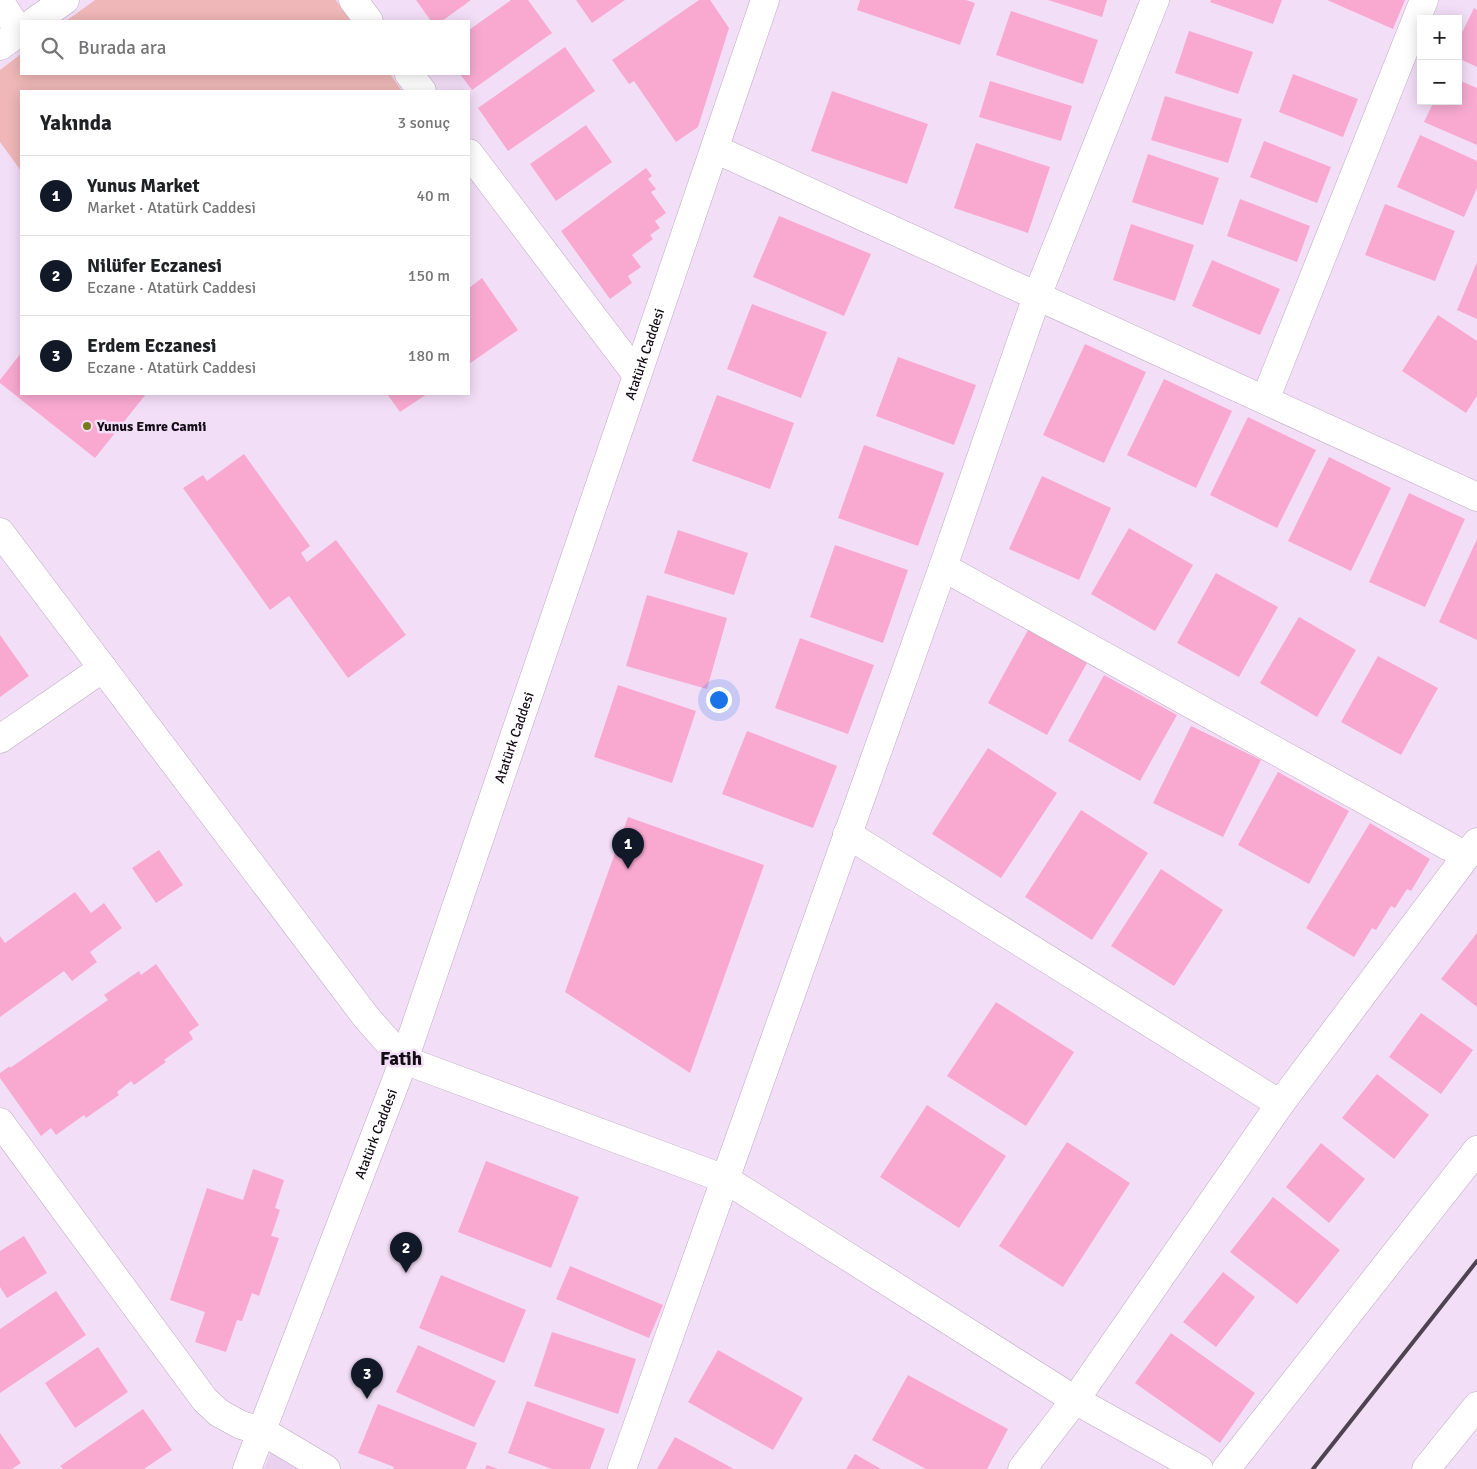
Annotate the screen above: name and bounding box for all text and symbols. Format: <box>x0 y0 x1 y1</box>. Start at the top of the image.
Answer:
map controls <box>1417 15 1462 105</box>
button: + <box>1417 15 1462 60</box>
search box <box>20 20 470 75</box>
icon: search <box>38 34 66 62</box>
text: Burada ara <box>78 36 166 60</box>
button: − <box>1417 60 1462 105</box>
text: Yakında <box>40 110 112 136</box>
text: 3 sonuç <box>398 113 450 133</box>
text: Yunus Market <box>87 174 200 198</box>
text: 1 <box>52 186 60 206</box>
text: 40 m <box>416 186 450 206</box>
text: Market · Atatürk Caddesi <box>87 198 256 218</box>
text: Nilüfer Eczanesi <box>87 254 222 278</box>
text: 2 <box>52 266 60 286</box>
text: 150 m <box>408 266 450 286</box>
text: Eczane · Atatürk Caddesi <box>87 278 256 298</box>
street label: Atatürk Caddesi <box>622 306 668 402</box>
text: Erdem Eczanesi <box>87 334 216 358</box>
text: 3 <box>52 346 60 366</box>
text: 180 m <box>408 346 450 366</box>
text: Eczane · Atatürk Caddesi <box>87 358 256 378</box>
place label: Yunus Emre Camii <box>96 418 206 435</box>
marker: Yunus Emre Camii <box>81 420 93 432</box>
your location <box>706 687 732 713</box>
street label: Atatürk Caddesi <box>491 690 538 785</box>
pin: 1 <box>612 828 644 869</box>
district label: Fatih <box>380 1047 422 1071</box>
street label: Atatürk Caddesi <box>351 1087 401 1182</box>
pin: 2 <box>390 1232 422 1273</box>
pin: 3 <box>351 1358 383 1399</box>

